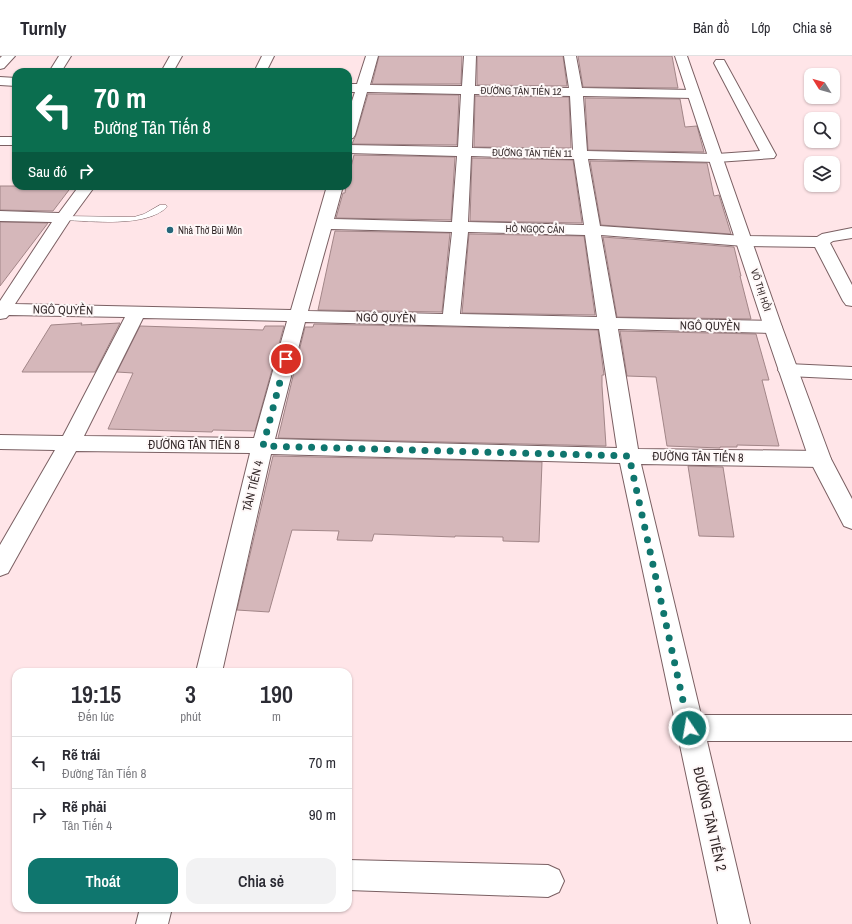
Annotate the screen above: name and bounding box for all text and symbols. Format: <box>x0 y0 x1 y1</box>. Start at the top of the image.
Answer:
text: Turnly <box>20 15 66 41</box>
text: Bản đồ <box>693 19 729 37</box>
text: Lớp <box>751 19 770 37</box>
text: Chia sẻ <box>792 19 832 37</box>
north arrow <box>804 68 840 104</box>
map controls <box>804 68 840 192</box>
text: 70 m <box>94 79 146 117</box>
street label: ĐƯỜNG TÂN TIẾN 12 <box>481 83 562 98</box>
icon: left <box>28 84 80 136</box>
button: search <box>804 112 840 148</box>
text: Đường Tân Tiến 8 <box>94 115 211 140</box>
street label: ĐƯỜNG TÂN TIẾN 11 <box>492 145 573 160</box>
button: layers <box>804 156 840 192</box>
icon: right <box>75 160 97 182</box>
text: Sau đó <box>28 161 67 182</box>
street label: HỒ NGỌC CẨN <box>506 221 565 236</box>
place label: Nhà Thờ Bùi Môn <box>178 224 242 237</box>
marker: Nhà Thờ Bùi Môn <box>165 225 175 235</box>
street label: VÕ THỊ HỒI <box>748 267 775 313</box>
street label: NGÔ QUYỀN <box>33 300 93 319</box>
street label: NGÔ QUYỀN <box>356 308 416 327</box>
street label: NGÔ QUYỀN <box>680 316 740 335</box>
pin <box>269 342 303 376</box>
icon: arrive <box>275 348 297 370</box>
street label: ĐƯỜNG TÂN TIẾN 8 <box>148 435 240 453</box>
street label: ĐƯỜNG TÂN TIẾN 8 <box>652 446 744 466</box>
street label: TÂN TIẾN 4 <box>237 458 267 513</box>
text: 19:15 <box>71 678 121 710</box>
text: 3 <box>185 678 196 710</box>
text: 190 <box>260 678 293 710</box>
position arrow <box>668 707 710 749</box>
text: Đến lúc <box>78 708 114 725</box>
text: phút <box>180 708 201 725</box>
text: m <box>272 708 281 725</box>
text: Rẽ trái <box>62 744 100 765</box>
icon: left <box>28 752 50 774</box>
text: 70 m <box>309 752 336 773</box>
text: Đường Tân Tiến 8 <box>62 765 146 782</box>
street label: ĐƯỜNG TÂN TIẾN 2 <box>689 765 732 873</box>
text: Rẽ phải <box>62 796 106 817</box>
icon: right <box>28 804 50 826</box>
text: 90 m <box>309 804 336 825</box>
text: Tân Tiến 4 <box>62 817 112 834</box>
button: Thoát <box>28 858 178 904</box>
button: Chia sẻ <box>186 858 336 904</box>

